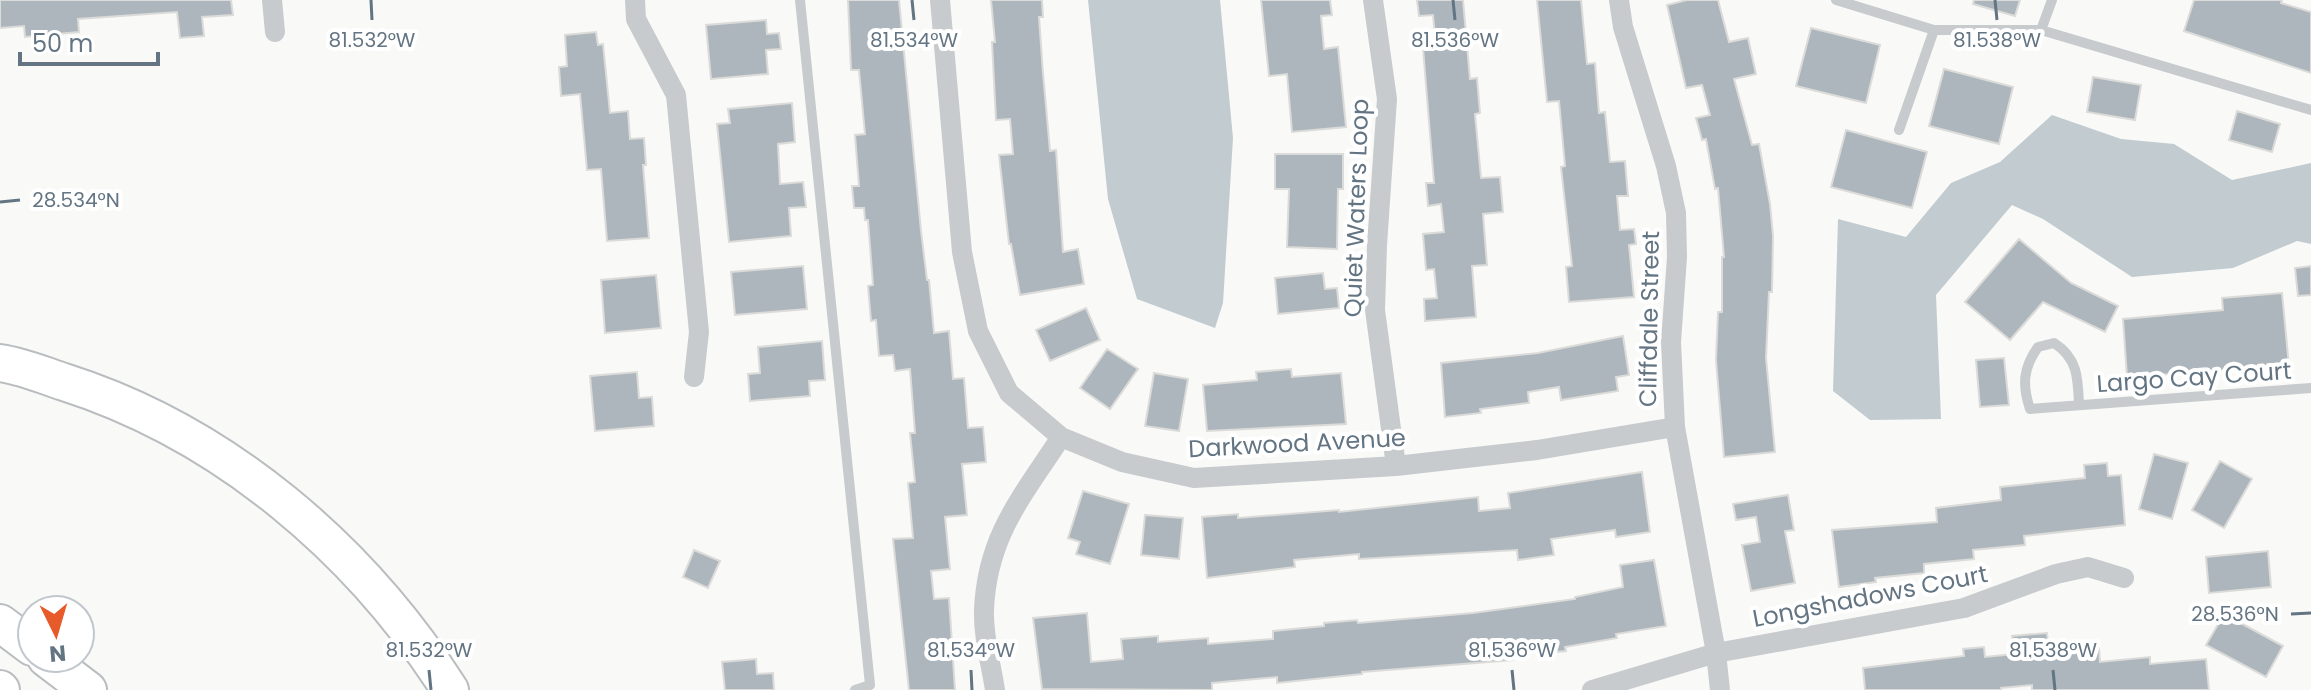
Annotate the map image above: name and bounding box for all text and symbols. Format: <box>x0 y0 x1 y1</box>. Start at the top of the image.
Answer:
scale bar <box>20 16 158 66</box>
text: 81.532°W <box>329 26 416 54</box>
text: 81.534°W <box>870 26 958 54</box>
text: 81.536°W <box>1411 26 1499 54</box>
text: 81.538°W <box>1953 26 2041 54</box>
text: 50 m <box>32 27 93 60</box>
street label: Quiet Waters Loop <box>1336 98 1376 318</box>
text: 28.534°N <box>32 186 120 214</box>
street label: Cliffdale Street <box>1631 231 1667 407</box>
street label: Largo Cay Court <box>2096 354 2292 400</box>
street label: Darkwood Avenue <box>1187 421 1407 465</box>
street label: Longshadows Court <box>1750 557 1990 635</box>
north arrow <box>16 594 96 674</box>
text: 28.536°N <box>2191 600 2279 628</box>
text: 81.532°W <box>386 636 473 664</box>
text: 81.534°W <box>927 636 1015 664</box>
text: 81.536°W <box>1468 636 1556 664</box>
text: 81.538°W <box>2009 636 2097 664</box>
text: N <box>48 637 67 670</box>

